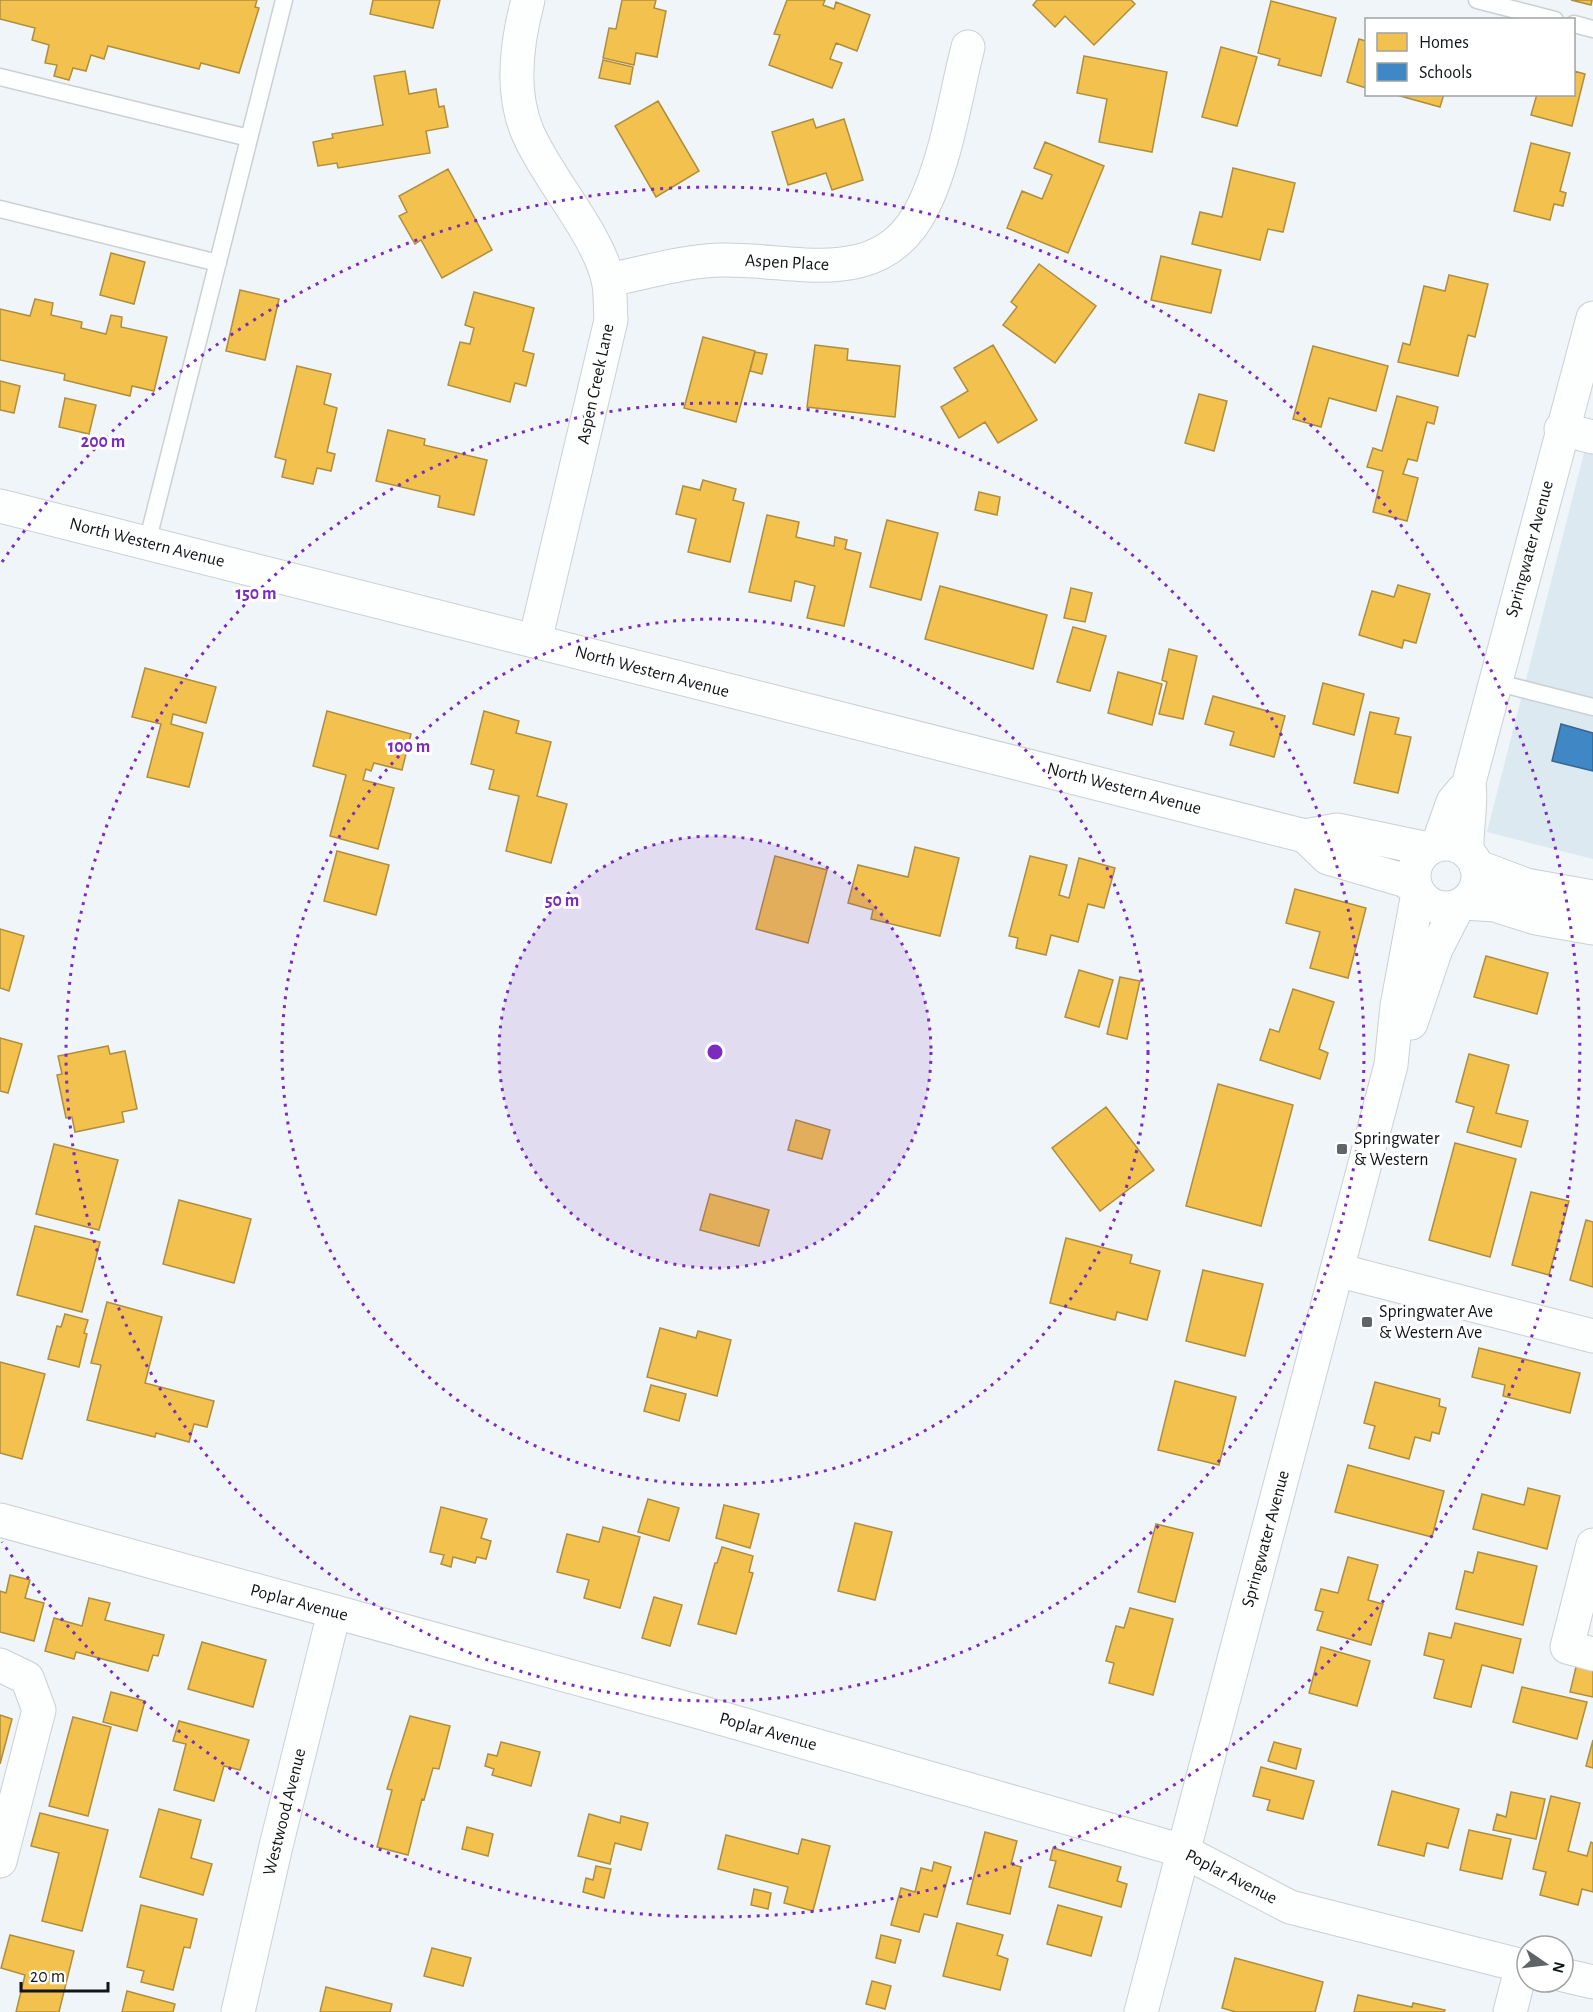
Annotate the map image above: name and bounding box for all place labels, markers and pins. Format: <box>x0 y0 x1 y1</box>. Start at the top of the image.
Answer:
centre of rings <box>705 1042 725 1062</box>
place label: Springwater & Western <box>1354 1130 1440 1169</box>
marker: Springwater & Western <box>1335 1142 1349 1156</box>
place label: Springwater Ave & Western Ave <box>1379 1303 1493 1342</box>
marker: Springwater Ave & Western Ave <box>1360 1315 1374 1329</box>

